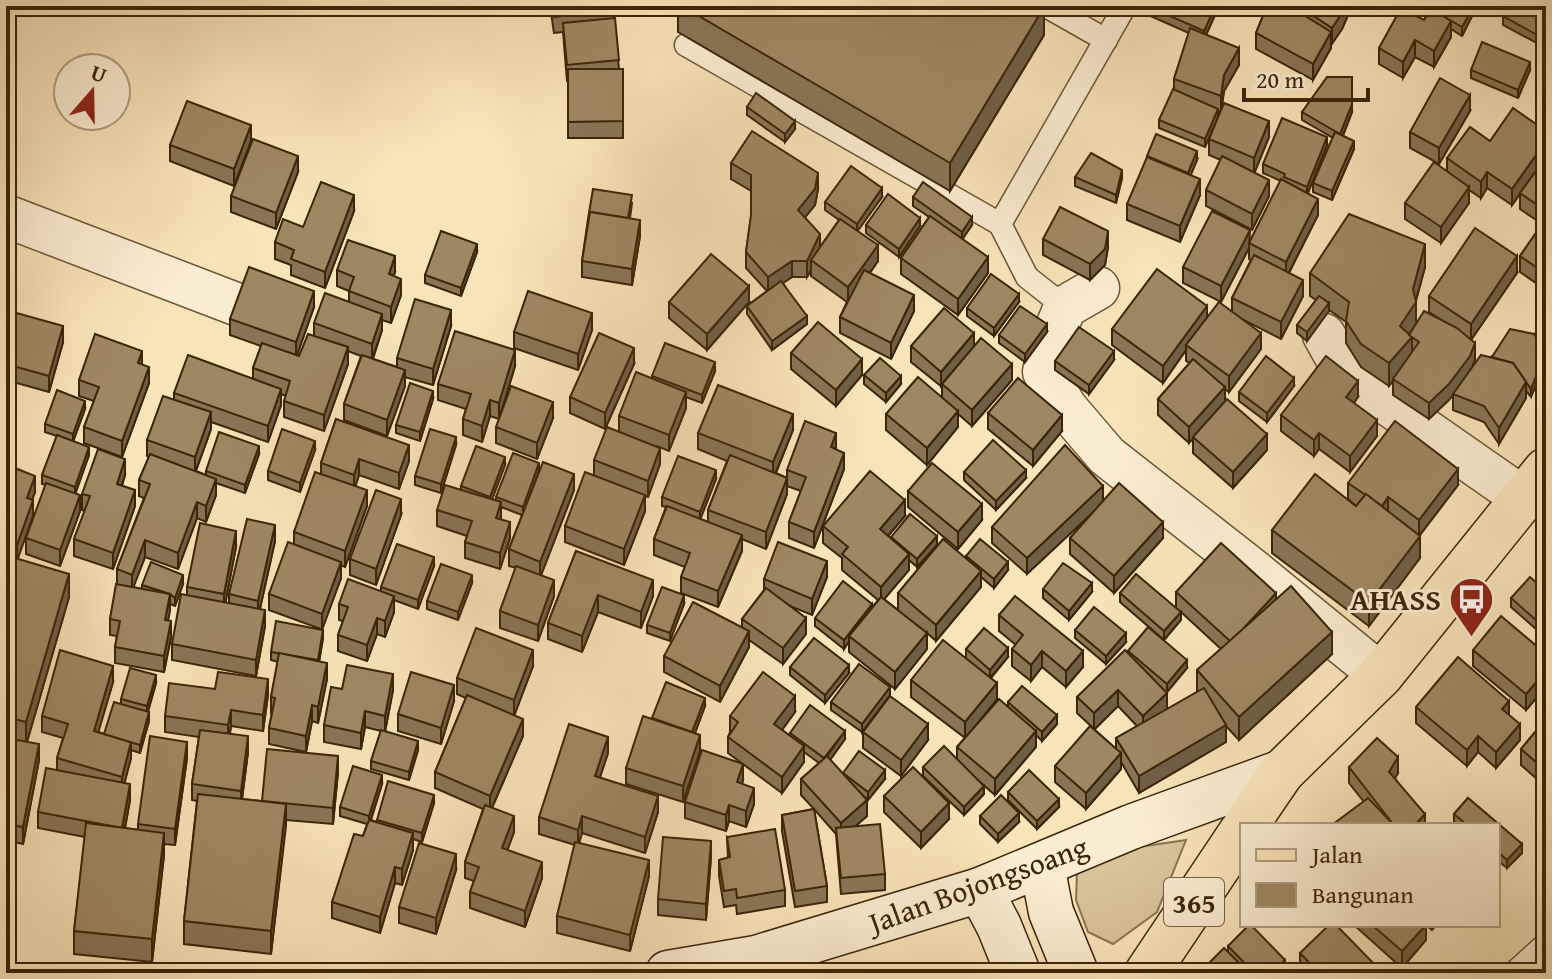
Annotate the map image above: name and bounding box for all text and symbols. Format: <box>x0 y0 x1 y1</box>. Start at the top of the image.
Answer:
north arrow <box>52 52 132 132</box>
scale bar <box>1244 52 1368 102</box>
text: U <box>86 56 111 91</box>
text: 20 m <box>1256 62 1304 97</box>
bus stop icon: AHASS <box>1448 575 1496 638</box>
place label: AHASS <box>1350 577 1441 621</box>
legend <box>1240 823 1500 927</box>
street label: Jalan Bojongsoang <box>859 824 1094 945</box>
text: Jalan <box>1309 837 1363 872</box>
text: Bangunan <box>1312 877 1414 912</box>
road number: 365 <box>1164 878 1224 926</box>

